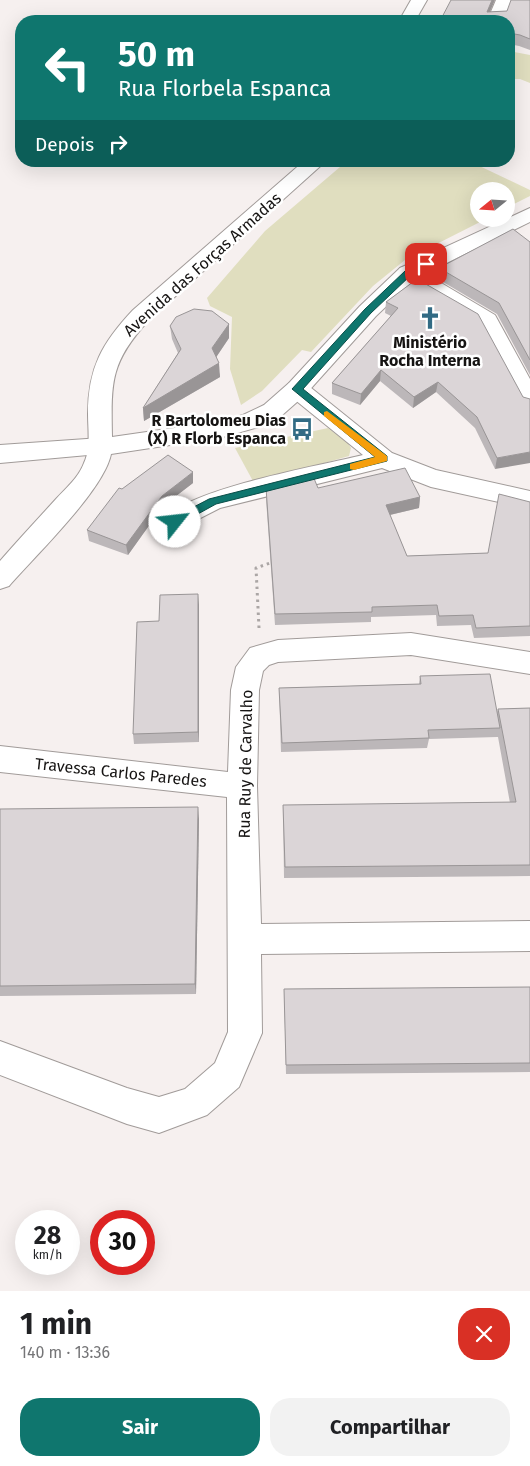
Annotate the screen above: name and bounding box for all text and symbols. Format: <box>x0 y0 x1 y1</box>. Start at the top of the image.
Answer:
text: 50 m <box>118 33 195 75</box>
icon: left <box>35 35 100 100</box>
text: Rua Florbela Espanca <box>118 75 331 102</box>
icon: right <box>104 130 132 158</box>
text: Depois <box>35 133 94 156</box>
north arrow <box>470 182 515 228</box>
map controls <box>470 182 515 227</box>
street label: Avenida das Forças Armadas <box>120 189 286 341</box>
pin <box>405 243 447 285</box>
icon: arrive <box>412 250 440 278</box>
church icon: Ministério Rocha Interna <box>417 305 443 331</box>
place label: Ministério Rocha Interna <box>379 333 481 370</box>
place label: R Bartolomeu Dias (X) R Florb Espanca <box>148 411 286 448</box>
bus stop icon: R Bartolomeu Dias (X) R Florb Espanca <box>289 416 315 442</box>
position arrow <box>148 495 200 547</box>
street label: Rua Ruy de Carvalho <box>235 689 256 839</box>
street label: Travessa Carlos Paredes <box>34 754 208 791</box>
speed limit sign: 30 <box>90 1210 155 1275</box>
text: 28 <box>34 1221 61 1251</box>
text: km/h <box>33 1248 62 1262</box>
text: 1 min <box>20 1306 92 1342</box>
button: close <box>458 1308 510 1360</box>
text: 140 m · 13:36 <box>20 1343 110 1362</box>
button: Sair <box>20 1398 260 1456</box>
button: Compartilhar <box>270 1398 510 1456</box>

